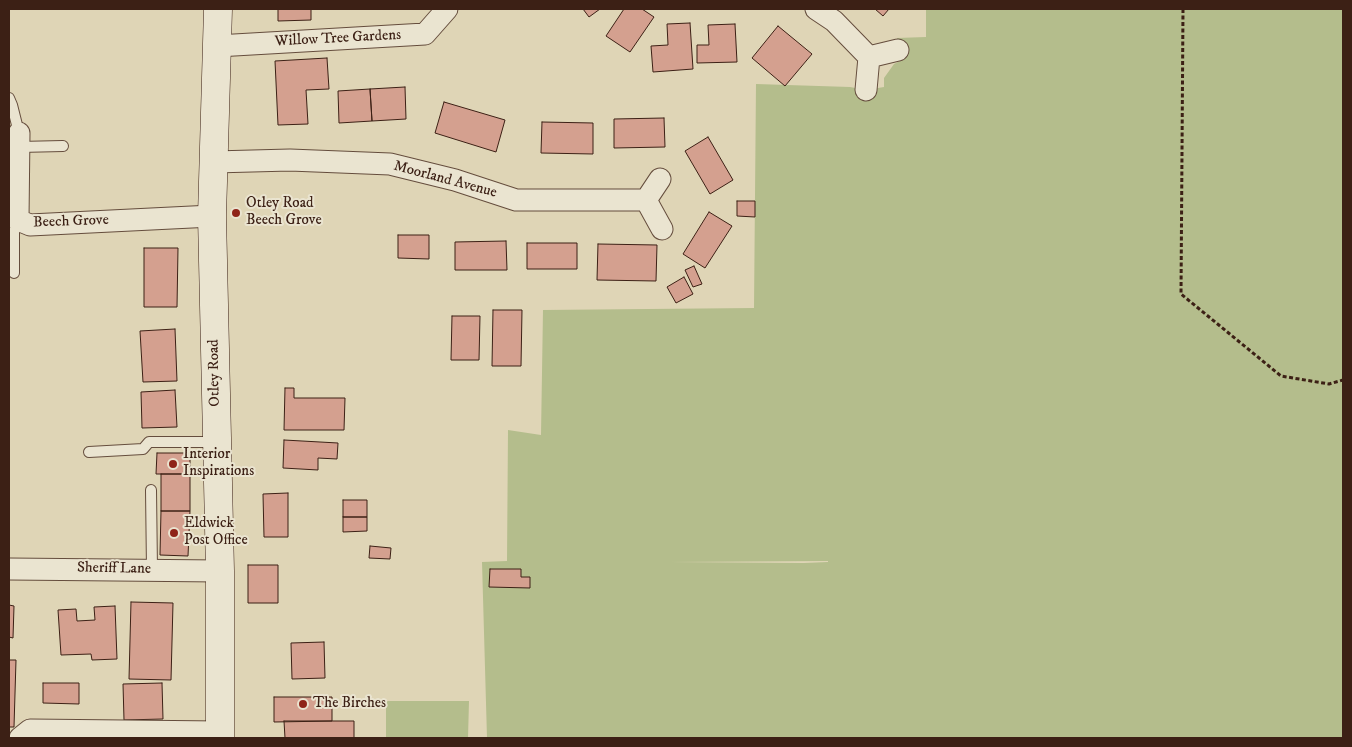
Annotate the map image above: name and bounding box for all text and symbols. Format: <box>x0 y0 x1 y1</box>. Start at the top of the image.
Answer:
street label: Willow Tree Gardens <box>274 27 402 51</box>
street label: Moorland Avenue <box>391 158 499 202</box>
place label: Otley Road Beech Grove <box>246 195 322 230</box>
marker: Otley Road Beech Grove <box>230 207 242 219</box>
street label: Beech Grove <box>33 212 109 232</box>
street label: Otley Road <box>205 339 225 407</box>
place label: Interior Inspirations <box>183 446 254 481</box>
marker: Interior Inspirations <box>167 458 179 470</box>
place label: Eldwick Post Office <box>184 515 248 550</box>
marker: Eldwick Post Office <box>168 527 180 539</box>
street label: Sheriff Lane <box>77 559 151 579</box>
place label: The Birches <box>313 695 386 713</box>
marker: The Birches <box>297 698 309 710</box>

